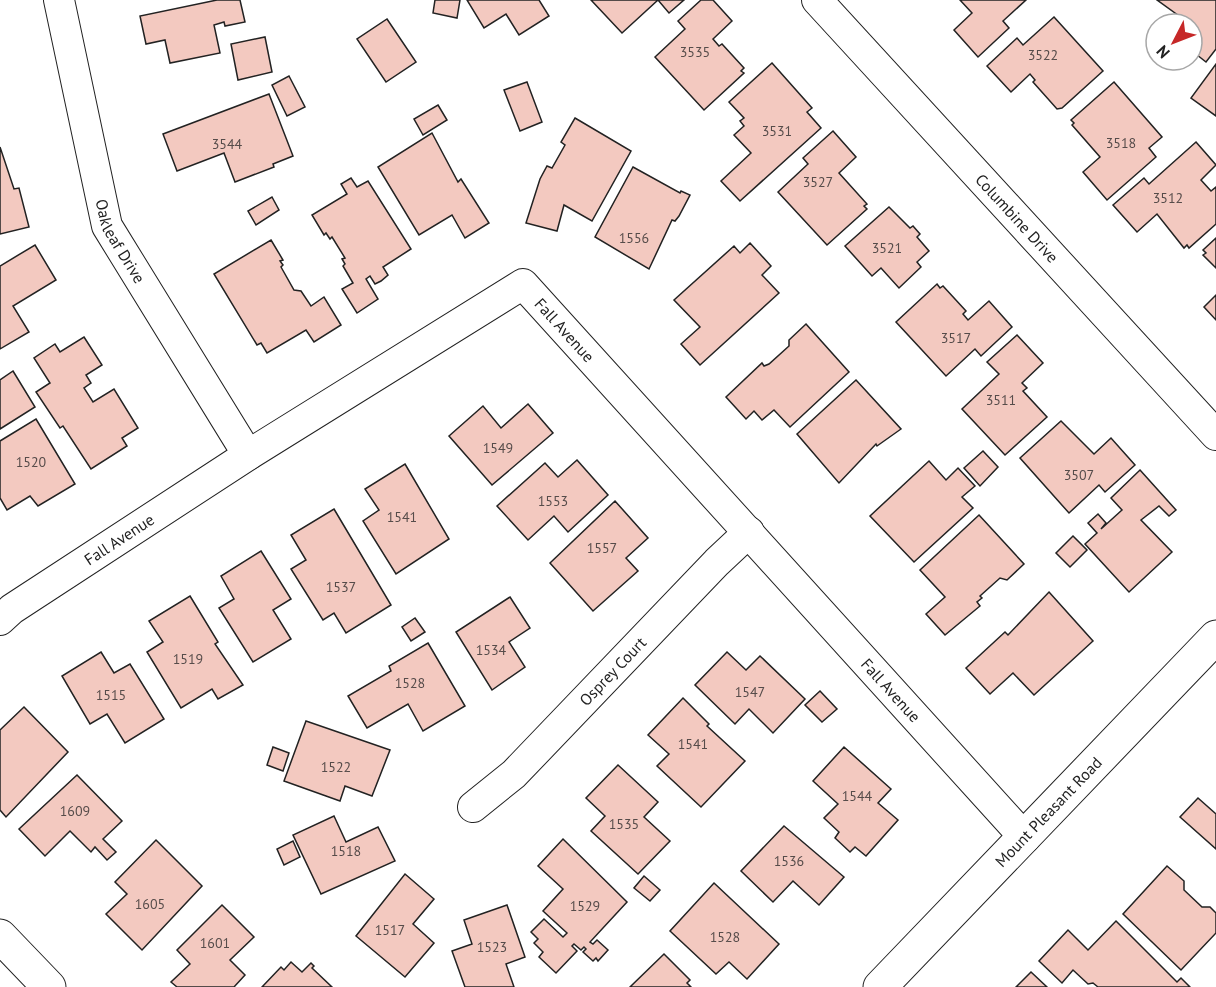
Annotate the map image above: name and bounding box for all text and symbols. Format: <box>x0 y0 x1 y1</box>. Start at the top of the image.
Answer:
north arrow <box>1144 12 1204 72</box>
text: N <box>1152 41 1174 63</box>
house number: 3535 <box>680 43 710 61</box>
house number: 3522 <box>1028 46 1058 64</box>
house number: 3531 <box>762 122 792 140</box>
house number: 3518 <box>1106 134 1136 152</box>
house number: 3544 <box>212 135 243 153</box>
street label: Columbine Drive <box>971 170 1063 267</box>
house number: 3527 <box>803 173 833 191</box>
house number: 3512 <box>1153 189 1183 207</box>
street label: Oakleaf Drive <box>92 197 150 287</box>
house number: 1556 <box>619 229 649 247</box>
house number: 3521 <box>872 239 902 257</box>
street label: Fall Avenue <box>531 294 599 366</box>
house number: 3517 <box>941 329 971 347</box>
house number: 3511 <box>986 391 1016 409</box>
house number: 1549 <box>483 439 513 457</box>
house number: 1520 <box>16 453 47 471</box>
house number: 3507 <box>1064 466 1094 484</box>
house number: 1553 <box>538 492 568 510</box>
house number: 1541 <box>387 508 417 526</box>
street label: Fall Avenue <box>80 509 158 569</box>
house number: 1557 <box>587 539 617 557</box>
house number: 1537 <box>326 578 356 596</box>
street label: Osprey Court <box>575 632 650 710</box>
house number: 1534 <box>476 641 507 659</box>
house number: 1519 <box>173 650 203 668</box>
street label: Fall Avenue <box>857 654 925 726</box>
house number: 1528 <box>395 674 425 692</box>
house number: 1547 <box>735 683 765 701</box>
house number: 1515 <box>96 686 126 704</box>
house number: 1541 <box>678 735 708 753</box>
street label: Mount Pleasant Road <box>991 752 1106 871</box>
house number: 1522 <box>321 758 351 776</box>
house number: 1544 <box>842 787 873 805</box>
house number: 1609 <box>60 802 90 820</box>
house number: 1535 <box>609 815 639 833</box>
house number: 1518 <box>331 842 361 860</box>
house number: 1536 <box>774 852 804 870</box>
house number: 1605 <box>135 895 165 913</box>
house number: 1529 <box>570 897 600 915</box>
house number: 1517 <box>375 921 405 939</box>
house number: 1528 <box>710 928 740 946</box>
house number: 1601 <box>200 934 230 952</box>
house number: 1523 <box>477 938 507 956</box>

